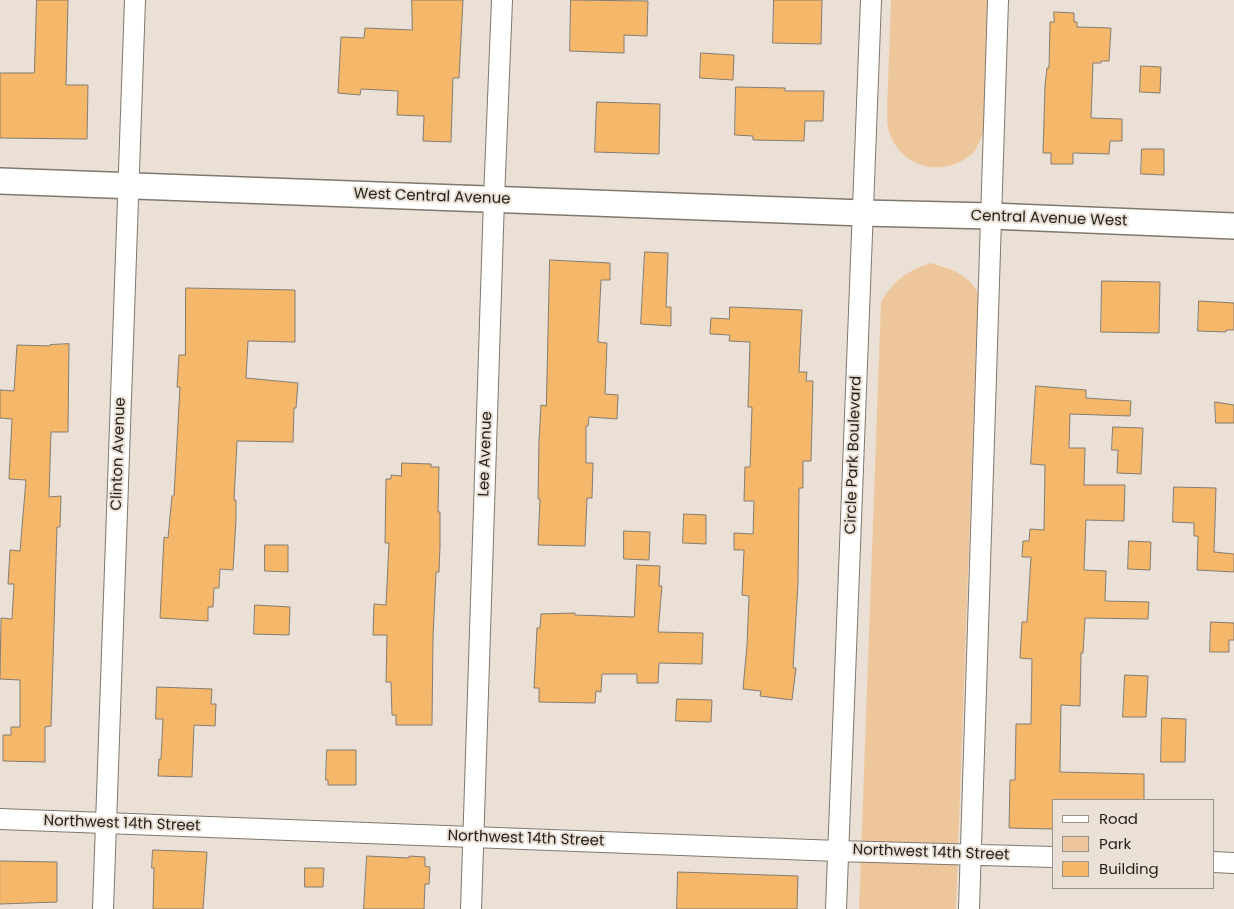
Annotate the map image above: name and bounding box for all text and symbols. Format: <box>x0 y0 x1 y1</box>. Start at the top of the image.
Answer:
street label: West Central Avenue <box>353 185 511 209</box>
street label: Central Avenue West <box>970 207 1128 231</box>
street label: Circle Park Boulevard <box>842 375 866 535</box>
street label: Clinton Avenue <box>108 397 130 511</box>
street label: Lee Avenue <box>476 411 496 497</box>
legend <box>1052 799 1214 889</box>
text: Road <box>1099 808 1138 829</box>
street label: Northwest 14th Street <box>43 812 201 836</box>
street label: Northwest 14th Street <box>447 827 605 851</box>
text: Park <box>1099 833 1131 854</box>
street label: Northwest 14th Street <box>852 841 1010 865</box>
text: Building <box>1099 858 1159 879</box>

